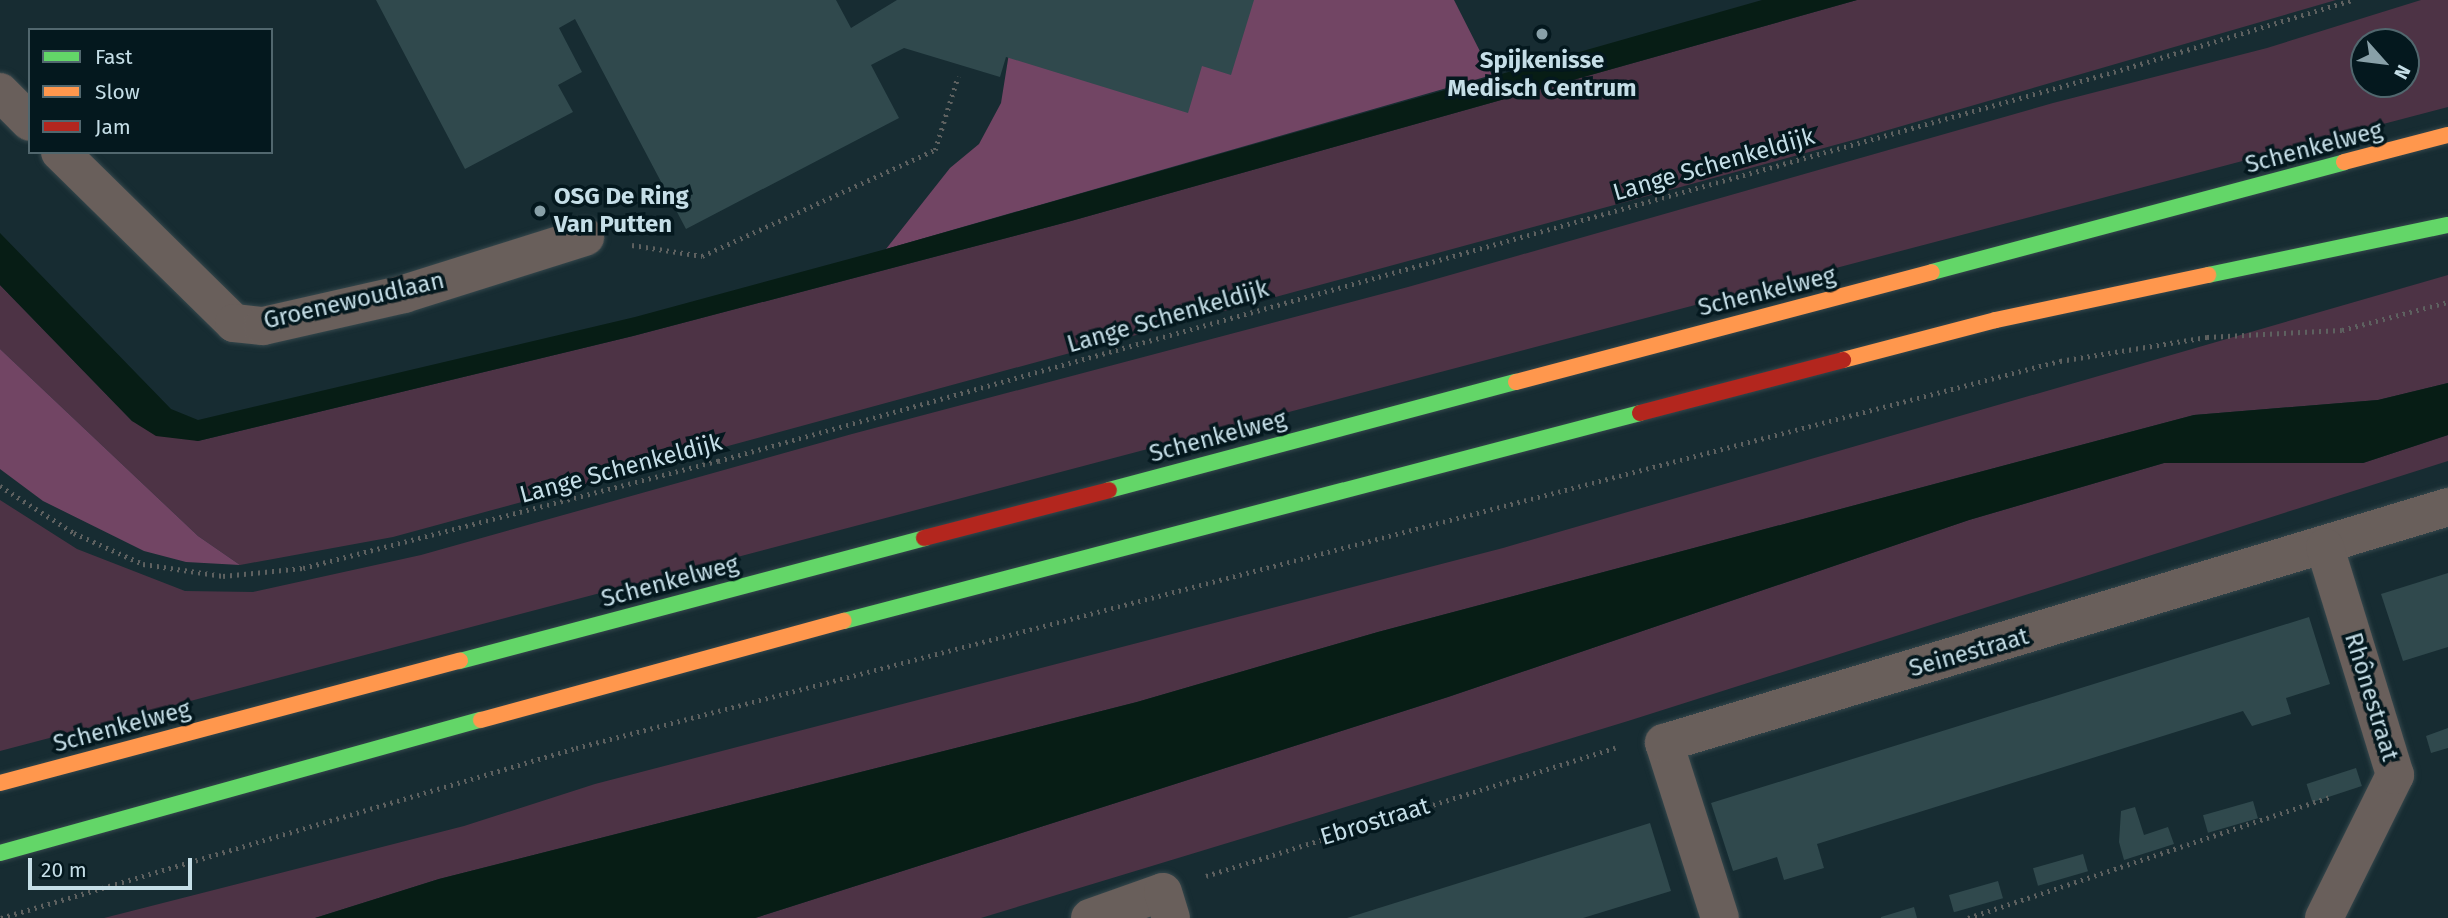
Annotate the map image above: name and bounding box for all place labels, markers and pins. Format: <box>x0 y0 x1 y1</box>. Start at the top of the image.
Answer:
marker: Spijkenisse Medisch Centrum <box>1532 24 1552 44</box>
place label: Spijkenisse Medisch Centrum <box>1447 47 1637 103</box>
place label: OSG De Ring Van Putten <box>554 183 689 239</box>
marker: OSG De Ring Van Putten <box>532 203 548 219</box>

